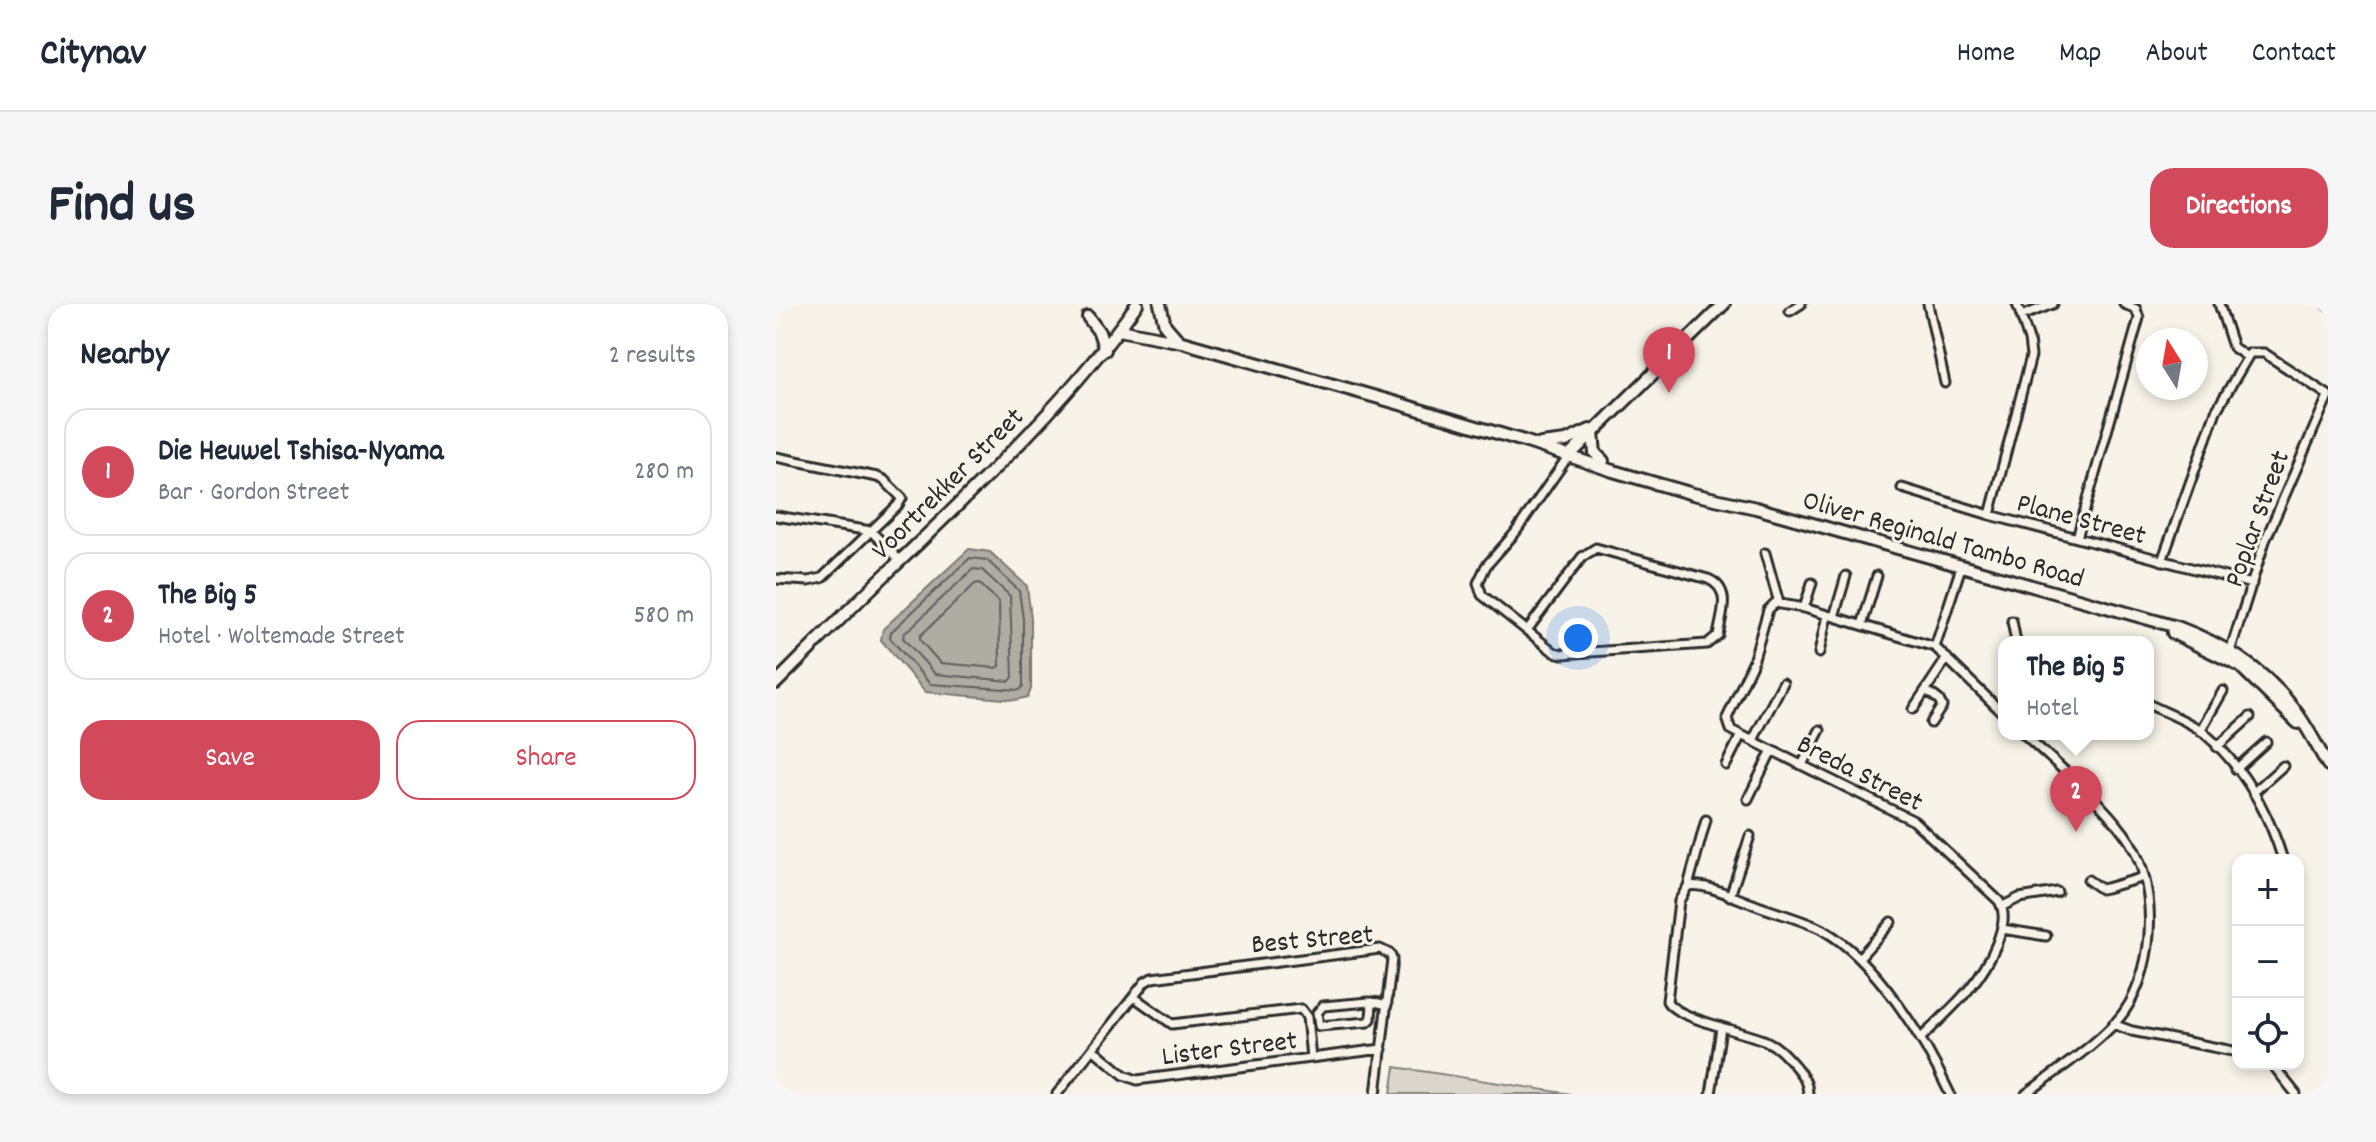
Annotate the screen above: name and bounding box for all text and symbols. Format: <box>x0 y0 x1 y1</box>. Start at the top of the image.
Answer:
text: Citynav <box>40 28 146 83</box>
text: Home <box>1957 35 2015 75</box>
text: Map <box>2059 35 2101 75</box>
text: About <box>2145 35 2208 75</box>
text: Contact <box>2252 35 2336 75</box>
text: Find us <box>48 168 196 248</box>
button: Directions <box>2150 168 2328 248</box>
pin: 1 <box>1643 327 1695 393</box>
north arrow <box>2136 328 2208 400</box>
text: Nearby <box>80 332 169 381</box>
text: 2 results <box>609 338 696 375</box>
street label: Voortrekker Street <box>864 400 1035 571</box>
text: Die Heuwel Tshisa-Nyama <box>158 432 444 475</box>
street label: Poplar Street <box>2216 446 2303 594</box>
text: 1 <box>105 454 111 491</box>
text: 280 m <box>634 454 694 491</box>
text: Bar · Gordon Street <box>158 475 349 512</box>
street label: Oliver Reginald Tambo Road <box>1797 482 2088 601</box>
street label: Plane Street <box>2012 485 2150 558</box>
text: The Big 5 <box>158 576 257 619</box>
text: 2 <box>102 598 114 635</box>
text: 580 m <box>634 598 694 635</box>
your location <box>1558 618 1598 658</box>
text: Hotel · Woltemade Street <box>158 619 405 656</box>
popup <box>1998 636 2154 740</box>
text: The Big 5 <box>2026 648 2126 691</box>
text: Hotel <box>2026 691 2078 728</box>
button: Save <box>80 720 380 800</box>
button: Share <box>396 720 696 800</box>
street label: Breda Street <box>1789 727 1929 824</box>
pin: 2 <box>2050 766 2102 832</box>
map controls <box>2232 854 2304 1070</box>
button: + <box>2232 854 2304 926</box>
street label: Best Street <box>1250 917 1375 967</box>
button: − <box>2232 926 2304 998</box>
button: locate <box>2232 998 2304 1070</box>
street label: Lister Street <box>1160 1023 1299 1079</box>

